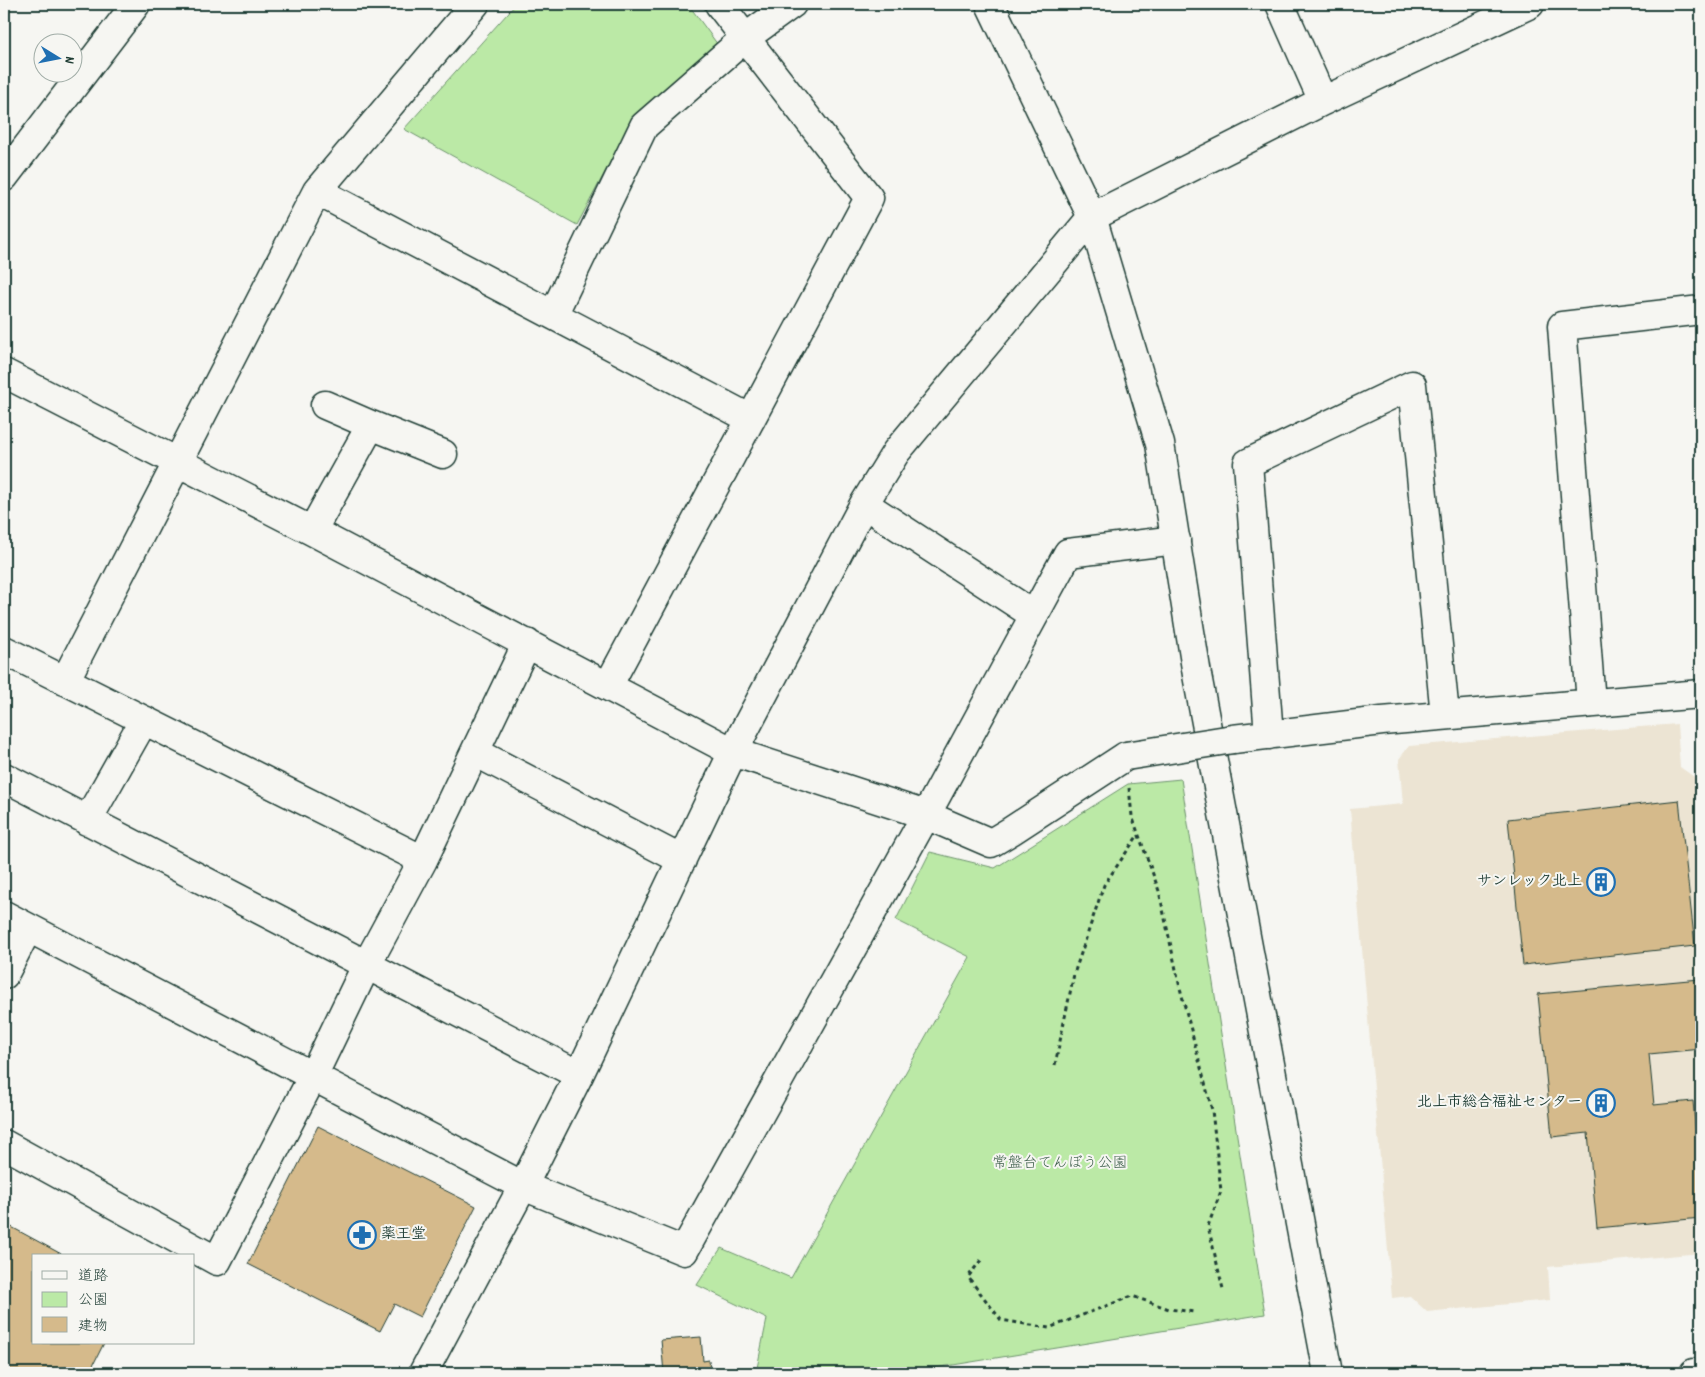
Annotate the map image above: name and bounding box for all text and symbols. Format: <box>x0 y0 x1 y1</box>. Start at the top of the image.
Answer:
north arrow <box>32 32 82 82</box>
text: N <box>58 55 79 65</box>
building icon: サンレック北上 <box>1586 867 1616 897</box>
place label: サンレック北上 <box>1477 871 1582 893</box>
building icon: 北上市総合福祉センター <box>1586 1088 1616 1118</box>
place label: 北上市総合福祉センター <box>1417 1092 1582 1114</box>
park label: 常盤台てんぼう公園 <box>992 1153 1128 1175</box>
pharmacy icon: 薬王堂 <box>347 1220 377 1250</box>
place label: 薬王堂 <box>381 1224 426 1246</box>
legend <box>32 1254 195 1344</box>
text: 道路 <box>78 1266 108 1288</box>
text: 公園 <box>78 1290 108 1312</box>
text: 建物 <box>78 1316 108 1338</box>

